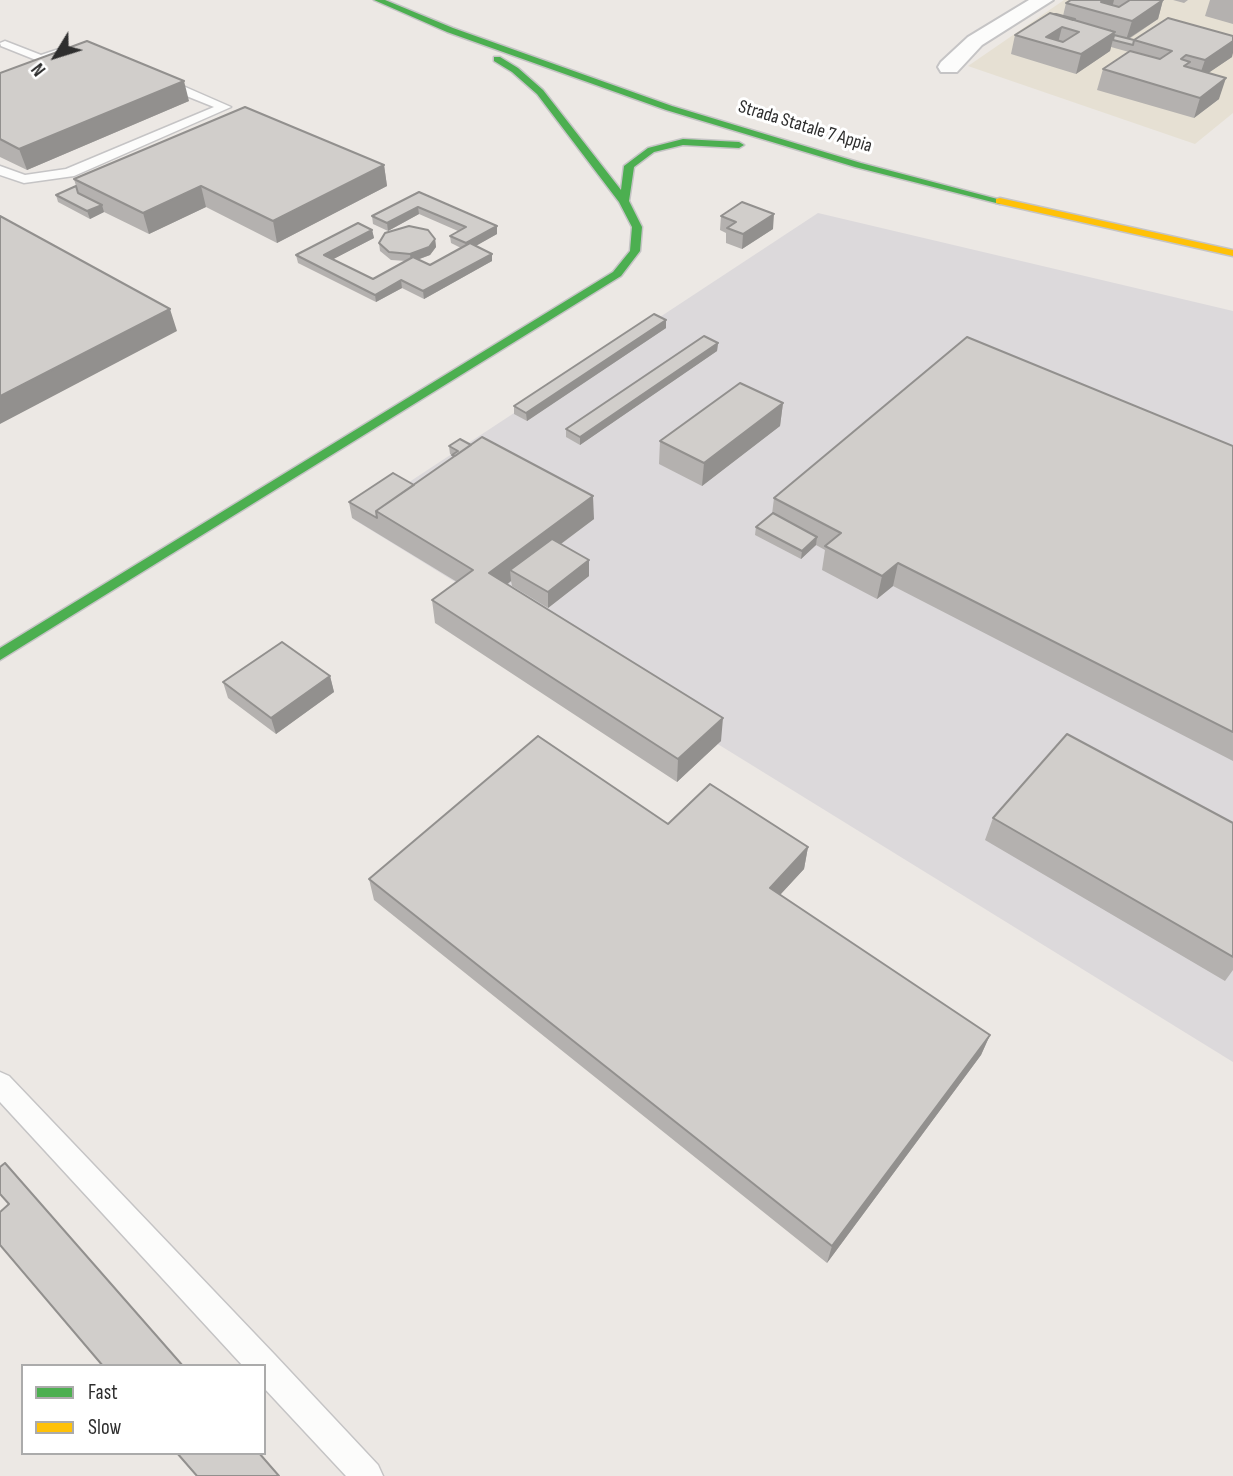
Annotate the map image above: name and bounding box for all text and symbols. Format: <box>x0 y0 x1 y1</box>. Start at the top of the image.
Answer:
north arrow <box>21 21 91 91</box>
text: N <box>27 58 51 80</box>
street label: Strada Statale 7 Appia <box>735 96 875 158</box>
legend <box>21 1364 266 1455</box>
text: Fast <box>88 1380 118 1405</box>
text: Slow <box>88 1415 121 1440</box>

